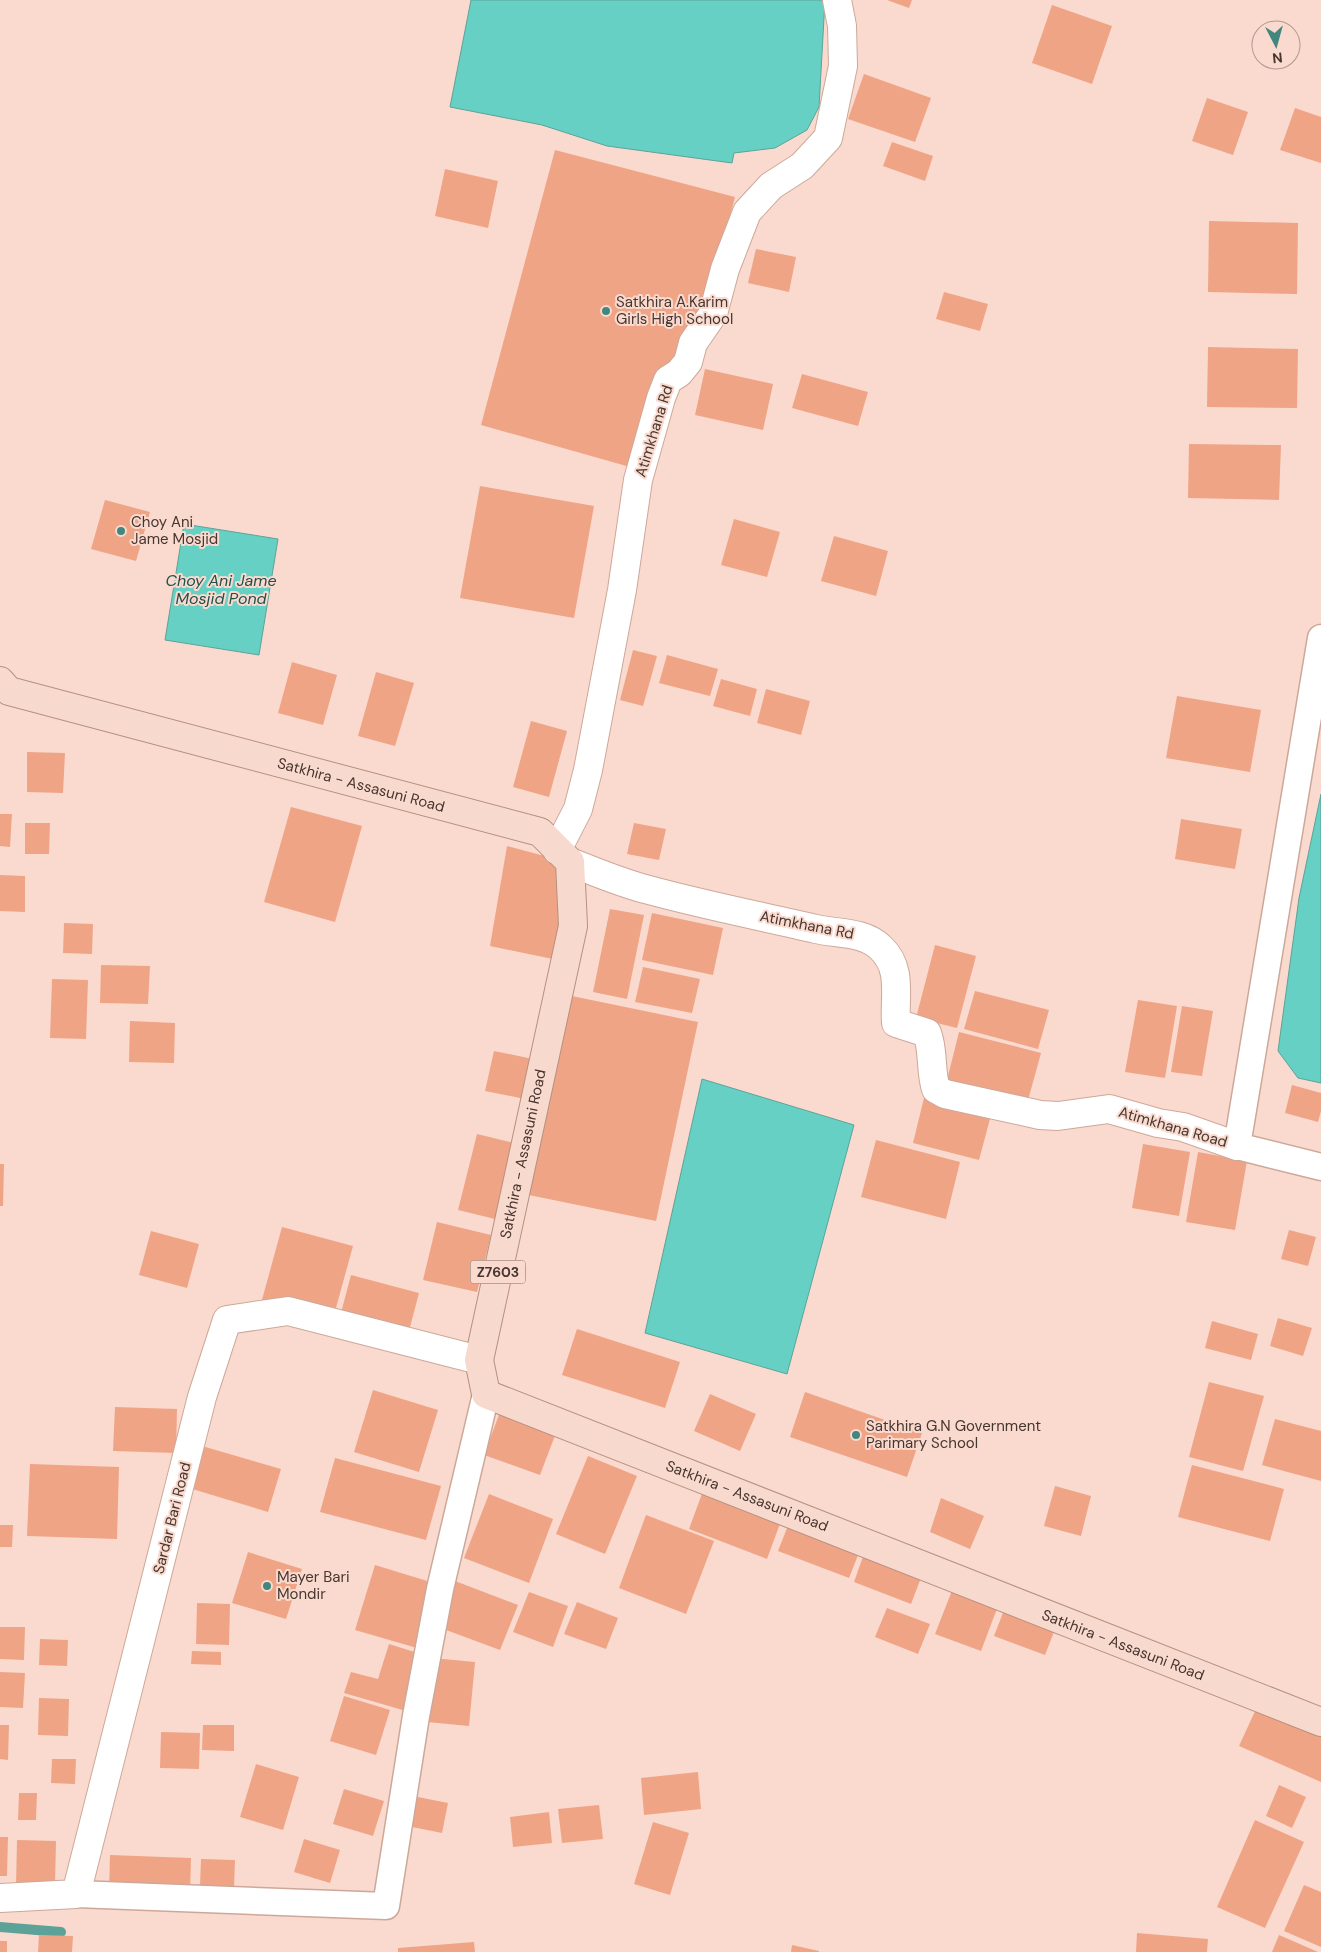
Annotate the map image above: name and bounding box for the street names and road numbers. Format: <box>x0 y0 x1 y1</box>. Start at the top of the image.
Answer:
street label: Atimkhana Rd <box>631 383 677 479</box>
street label: Satkhira - Assasuni Road <box>275 753 447 817</box>
street label: Atimkhana Rd <box>758 906 856 944</box>
street label: Satkhira - Assasuni Road <box>495 1068 551 1240</box>
street label: Atimkhana Road <box>1116 1102 1230 1152</box>
road number: Z7603 <box>470 1260 526 1284</box>
street label: Satkhira - Assasuni Road <box>663 1456 831 1536</box>
street label: Sardar Bari Road <box>148 1460 196 1576</box>
street label: Satkhira - Assasuni Road <box>1039 1605 1207 1685</box>

